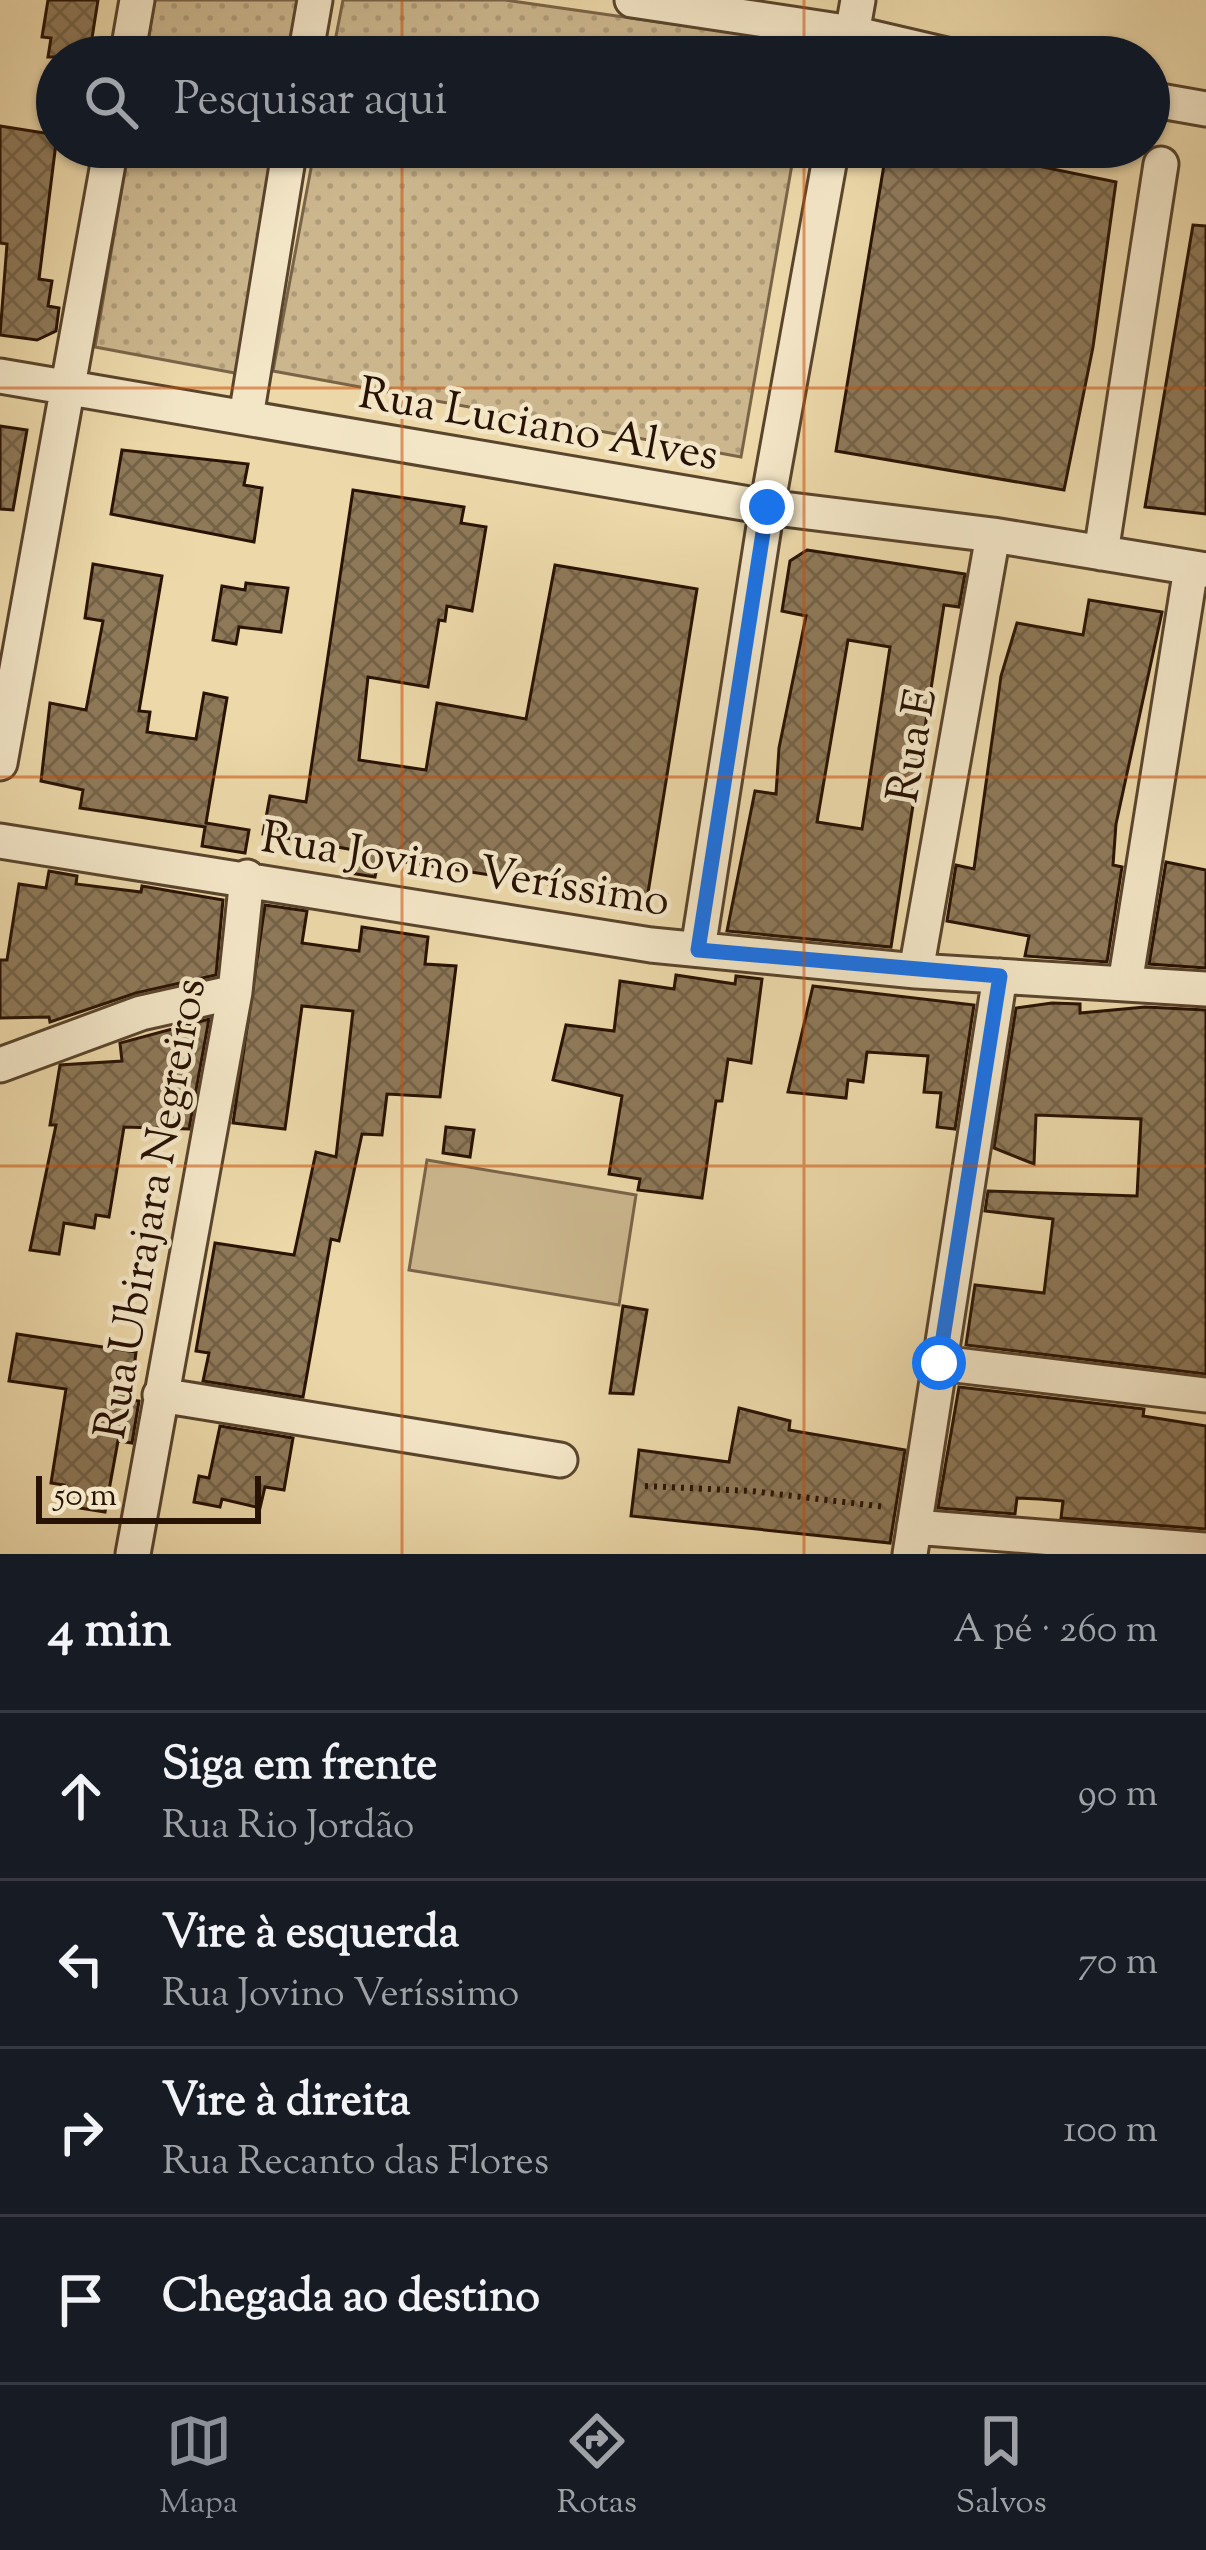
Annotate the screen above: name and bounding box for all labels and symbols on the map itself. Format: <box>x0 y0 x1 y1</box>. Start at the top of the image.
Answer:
street label: Rua Luciano Alves <box>353 364 723 491</box>
route end <box>740 480 794 534</box>
street label: Rua E <box>873 684 957 808</box>
street label: Rua Jovino Veríssimo <box>256 808 674 937</box>
street label: Rua Ubirajara Negreiros <box>81 974 226 1444</box>
route start <box>912 1336 966 1390</box>
scale bar <box>36 1470 261 1523</box>

